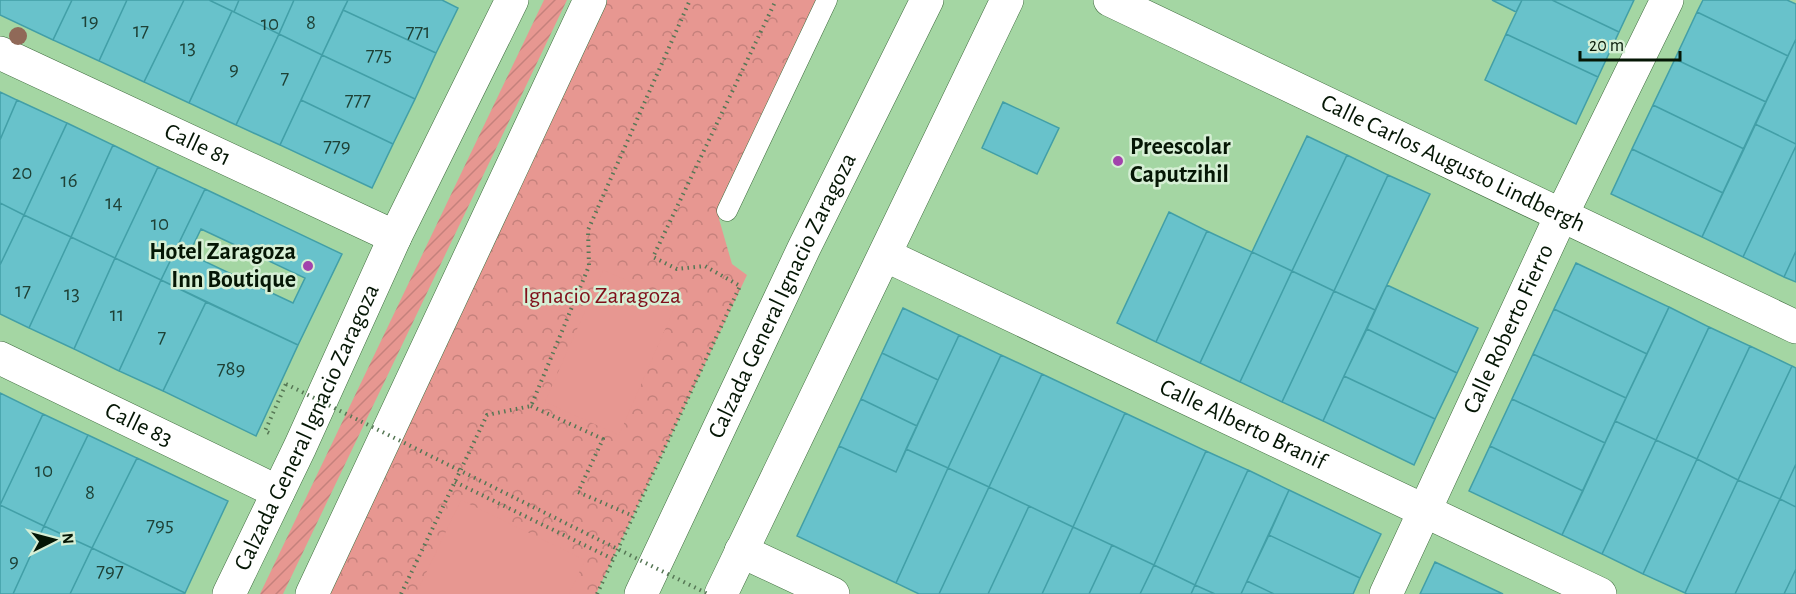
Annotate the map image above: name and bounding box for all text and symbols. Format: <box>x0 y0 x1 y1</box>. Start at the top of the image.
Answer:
house number: 19 <box>81 10 99 31</box>
house number: 8 <box>306 12 316 33</box>
house number: 10 <box>261 13 279 34</box>
house number: 17 <box>133 20 149 41</box>
house number: 771 <box>406 21 430 42</box>
scale bar <box>1580 24 1680 62</box>
house number: 13 <box>180 37 196 58</box>
text: 20 m <box>1589 37 1624 55</box>
house number: 775 <box>366 44 392 65</box>
house number: 9 <box>229 58 239 79</box>
house number: 7 <box>281 67 290 88</box>
house number: 777 <box>345 89 371 110</box>
street label: Calle Carlos Augusto Lindbergh <box>1317 90 1589 237</box>
street label: Calle 81 <box>161 119 234 171</box>
house number: 779 <box>323 135 351 156</box>
place label: Preescolar Caputzihil <box>1130 135 1231 187</box>
street label: Calzada General Ignacio Zaragoza <box>704 149 861 442</box>
marker: Preescolar Caputzihil <box>1111 154 1125 168</box>
house number: 20 <box>12 162 32 183</box>
house number: 16 <box>60 170 78 191</box>
house number: 14 <box>105 192 123 213</box>
house number: 10 <box>151 213 169 234</box>
place label: Hotel Zaragoza Inn Boutique <box>149 240 296 292</box>
street label: Calle Roberto Fierro <box>1459 241 1558 417</box>
marker: Hotel Zaragoza Inn Boutique <box>301 259 315 273</box>
house number: 17 <box>15 280 31 301</box>
street label: Calzada General Ignacio Zaragoza <box>230 281 384 575</box>
house number: 13 <box>64 283 80 304</box>
park label: Ignacio Zaragoza <box>523 284 681 308</box>
house number: 11 <box>110 304 124 325</box>
house number: 7 <box>158 326 167 347</box>
house number: 789 <box>217 358 245 379</box>
street label: Calle Alberto Branif <box>1156 375 1331 475</box>
street label: Calle 83 <box>101 398 176 451</box>
house number: 10 <box>35 460 53 481</box>
house number: 8 <box>85 482 95 503</box>
north arrow <box>24 510 84 570</box>
house number: 795 <box>146 514 174 535</box>
text: N <box>59 532 76 545</box>
house number: 9 <box>9 550 19 571</box>
house number: 797 <box>96 560 124 581</box>

